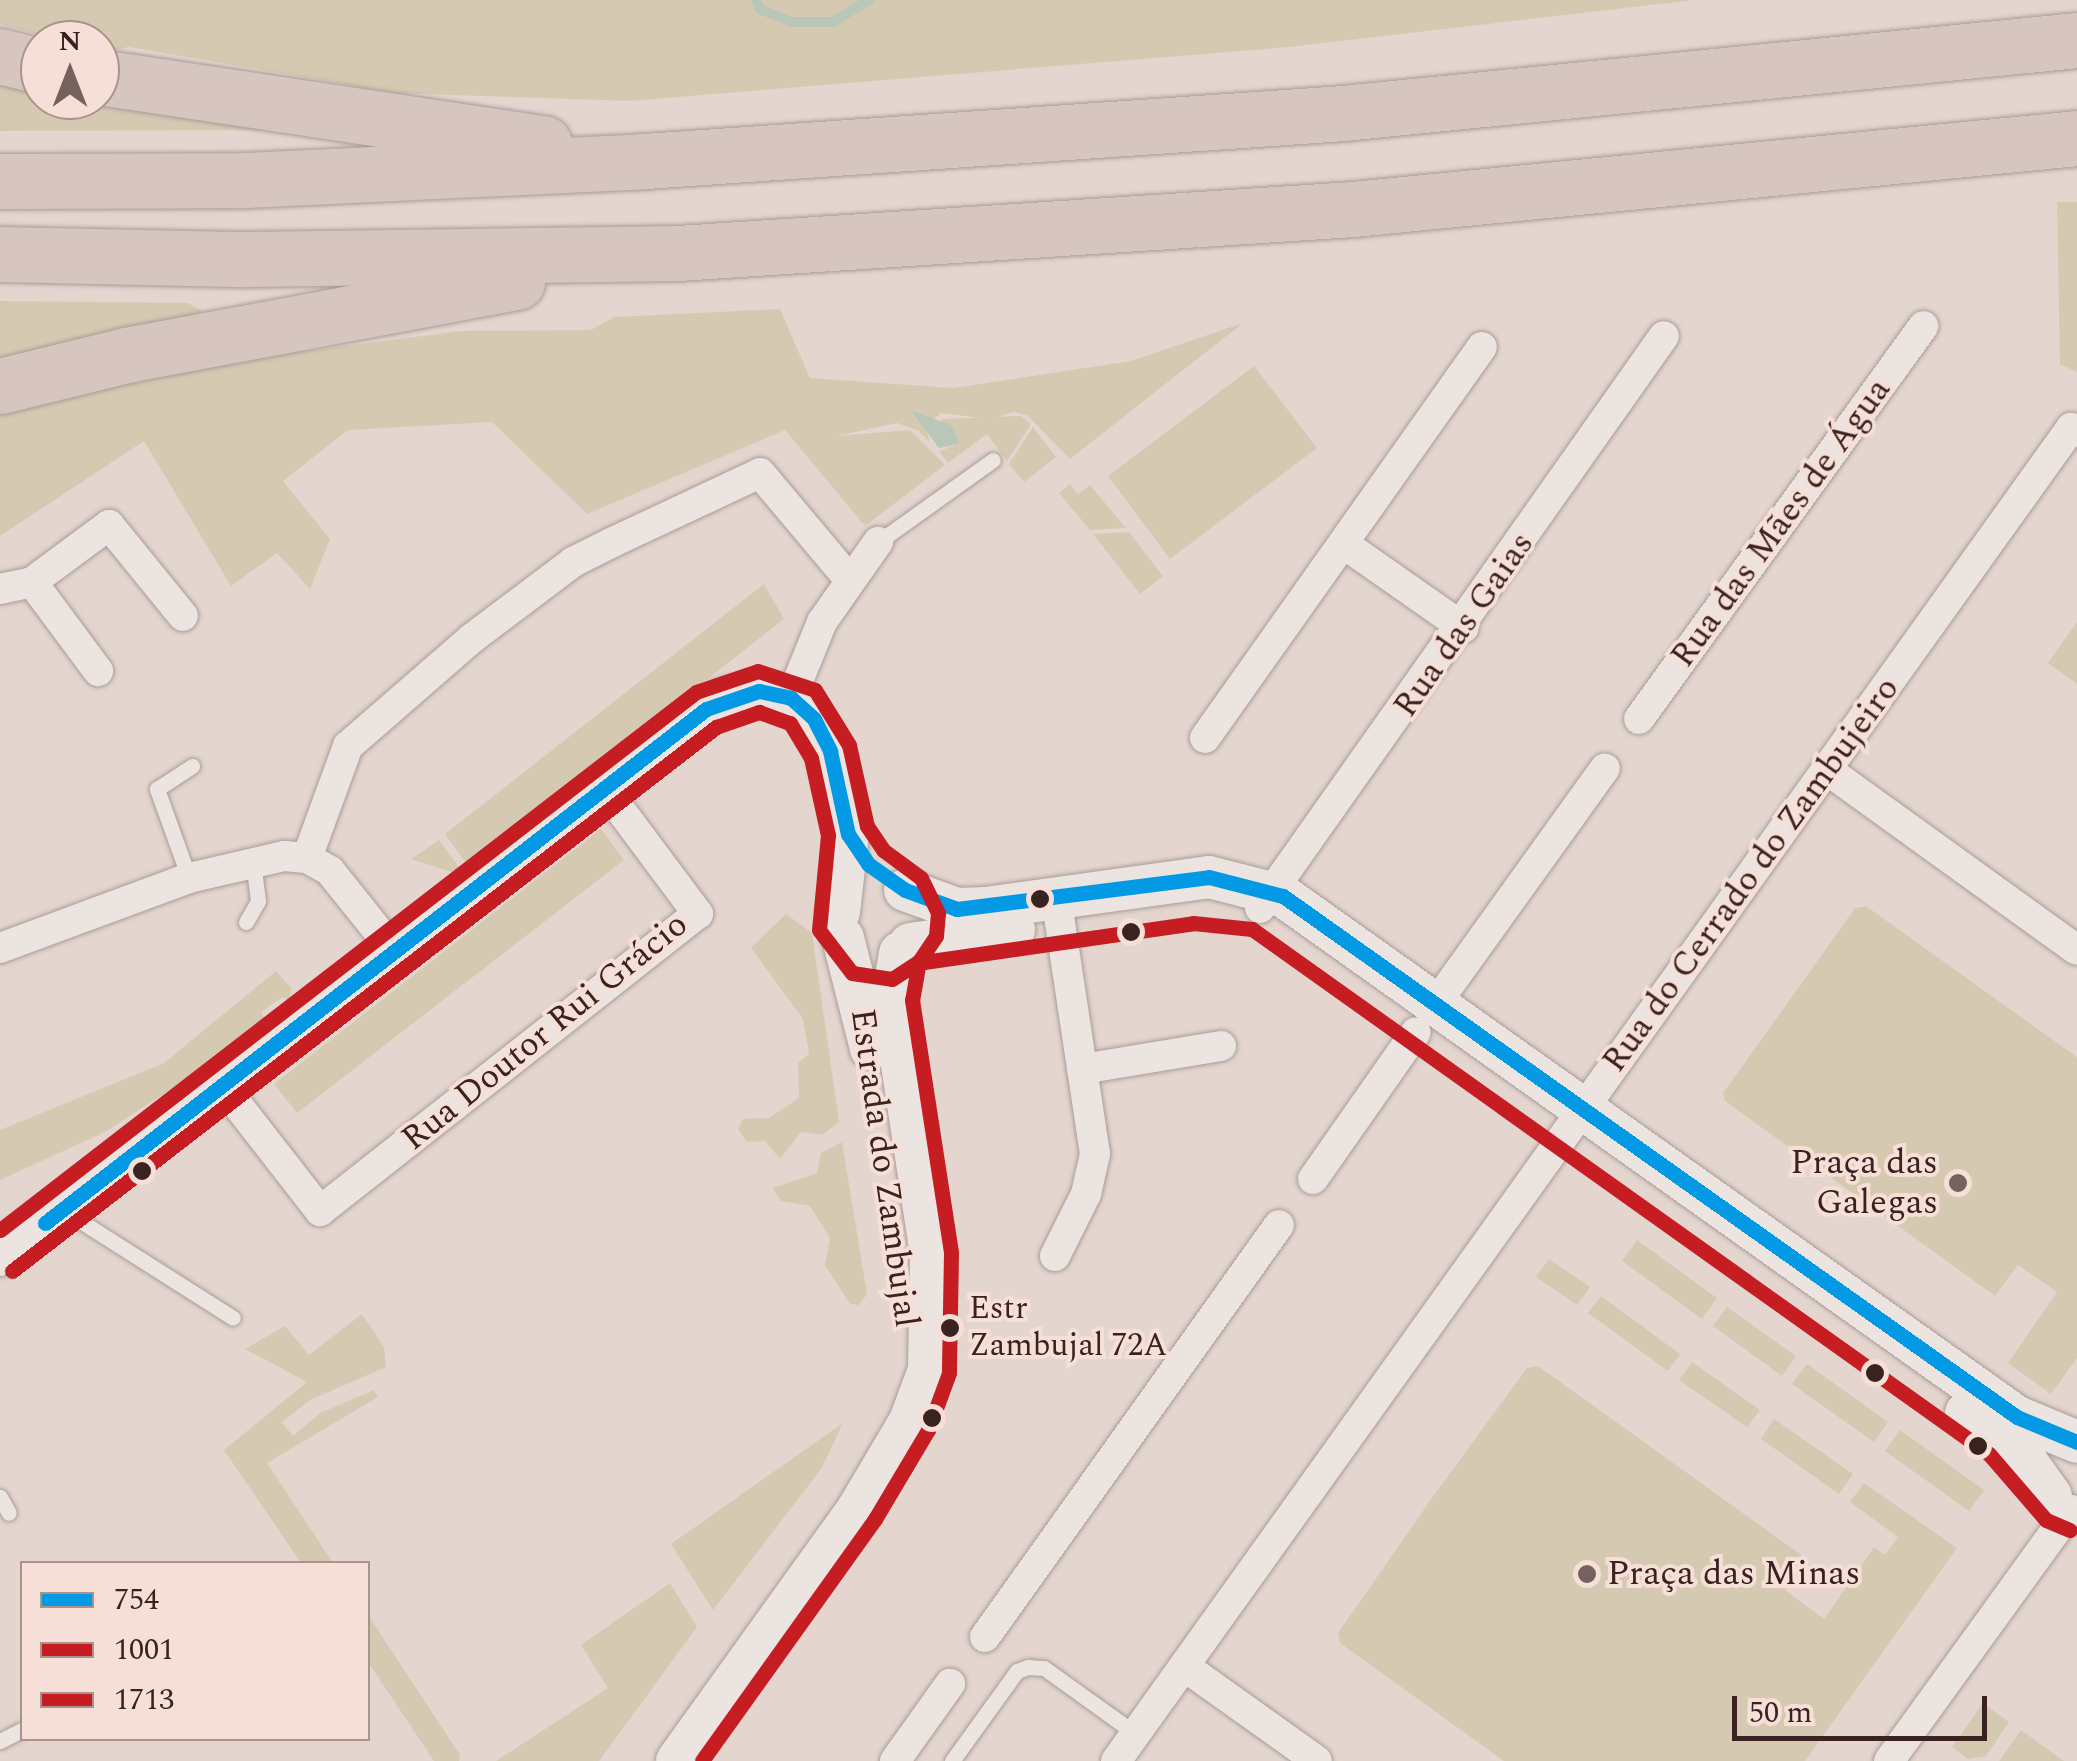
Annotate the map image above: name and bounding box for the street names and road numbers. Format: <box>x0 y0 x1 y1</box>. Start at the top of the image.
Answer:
street label: Rua das Mães de Água <box>1662 370 1900 676</box>
street label: Rua das Gaias <box>1385 524 1543 726</box>
street label: Rua do Cerrado do Zambujeiro <box>1593 669 1909 1081</box>
street label: Rua Doutor Rui Grácio <box>394 904 696 1160</box>
street label: Estrada do Zambujal <box>841 1006 927 1330</box>

